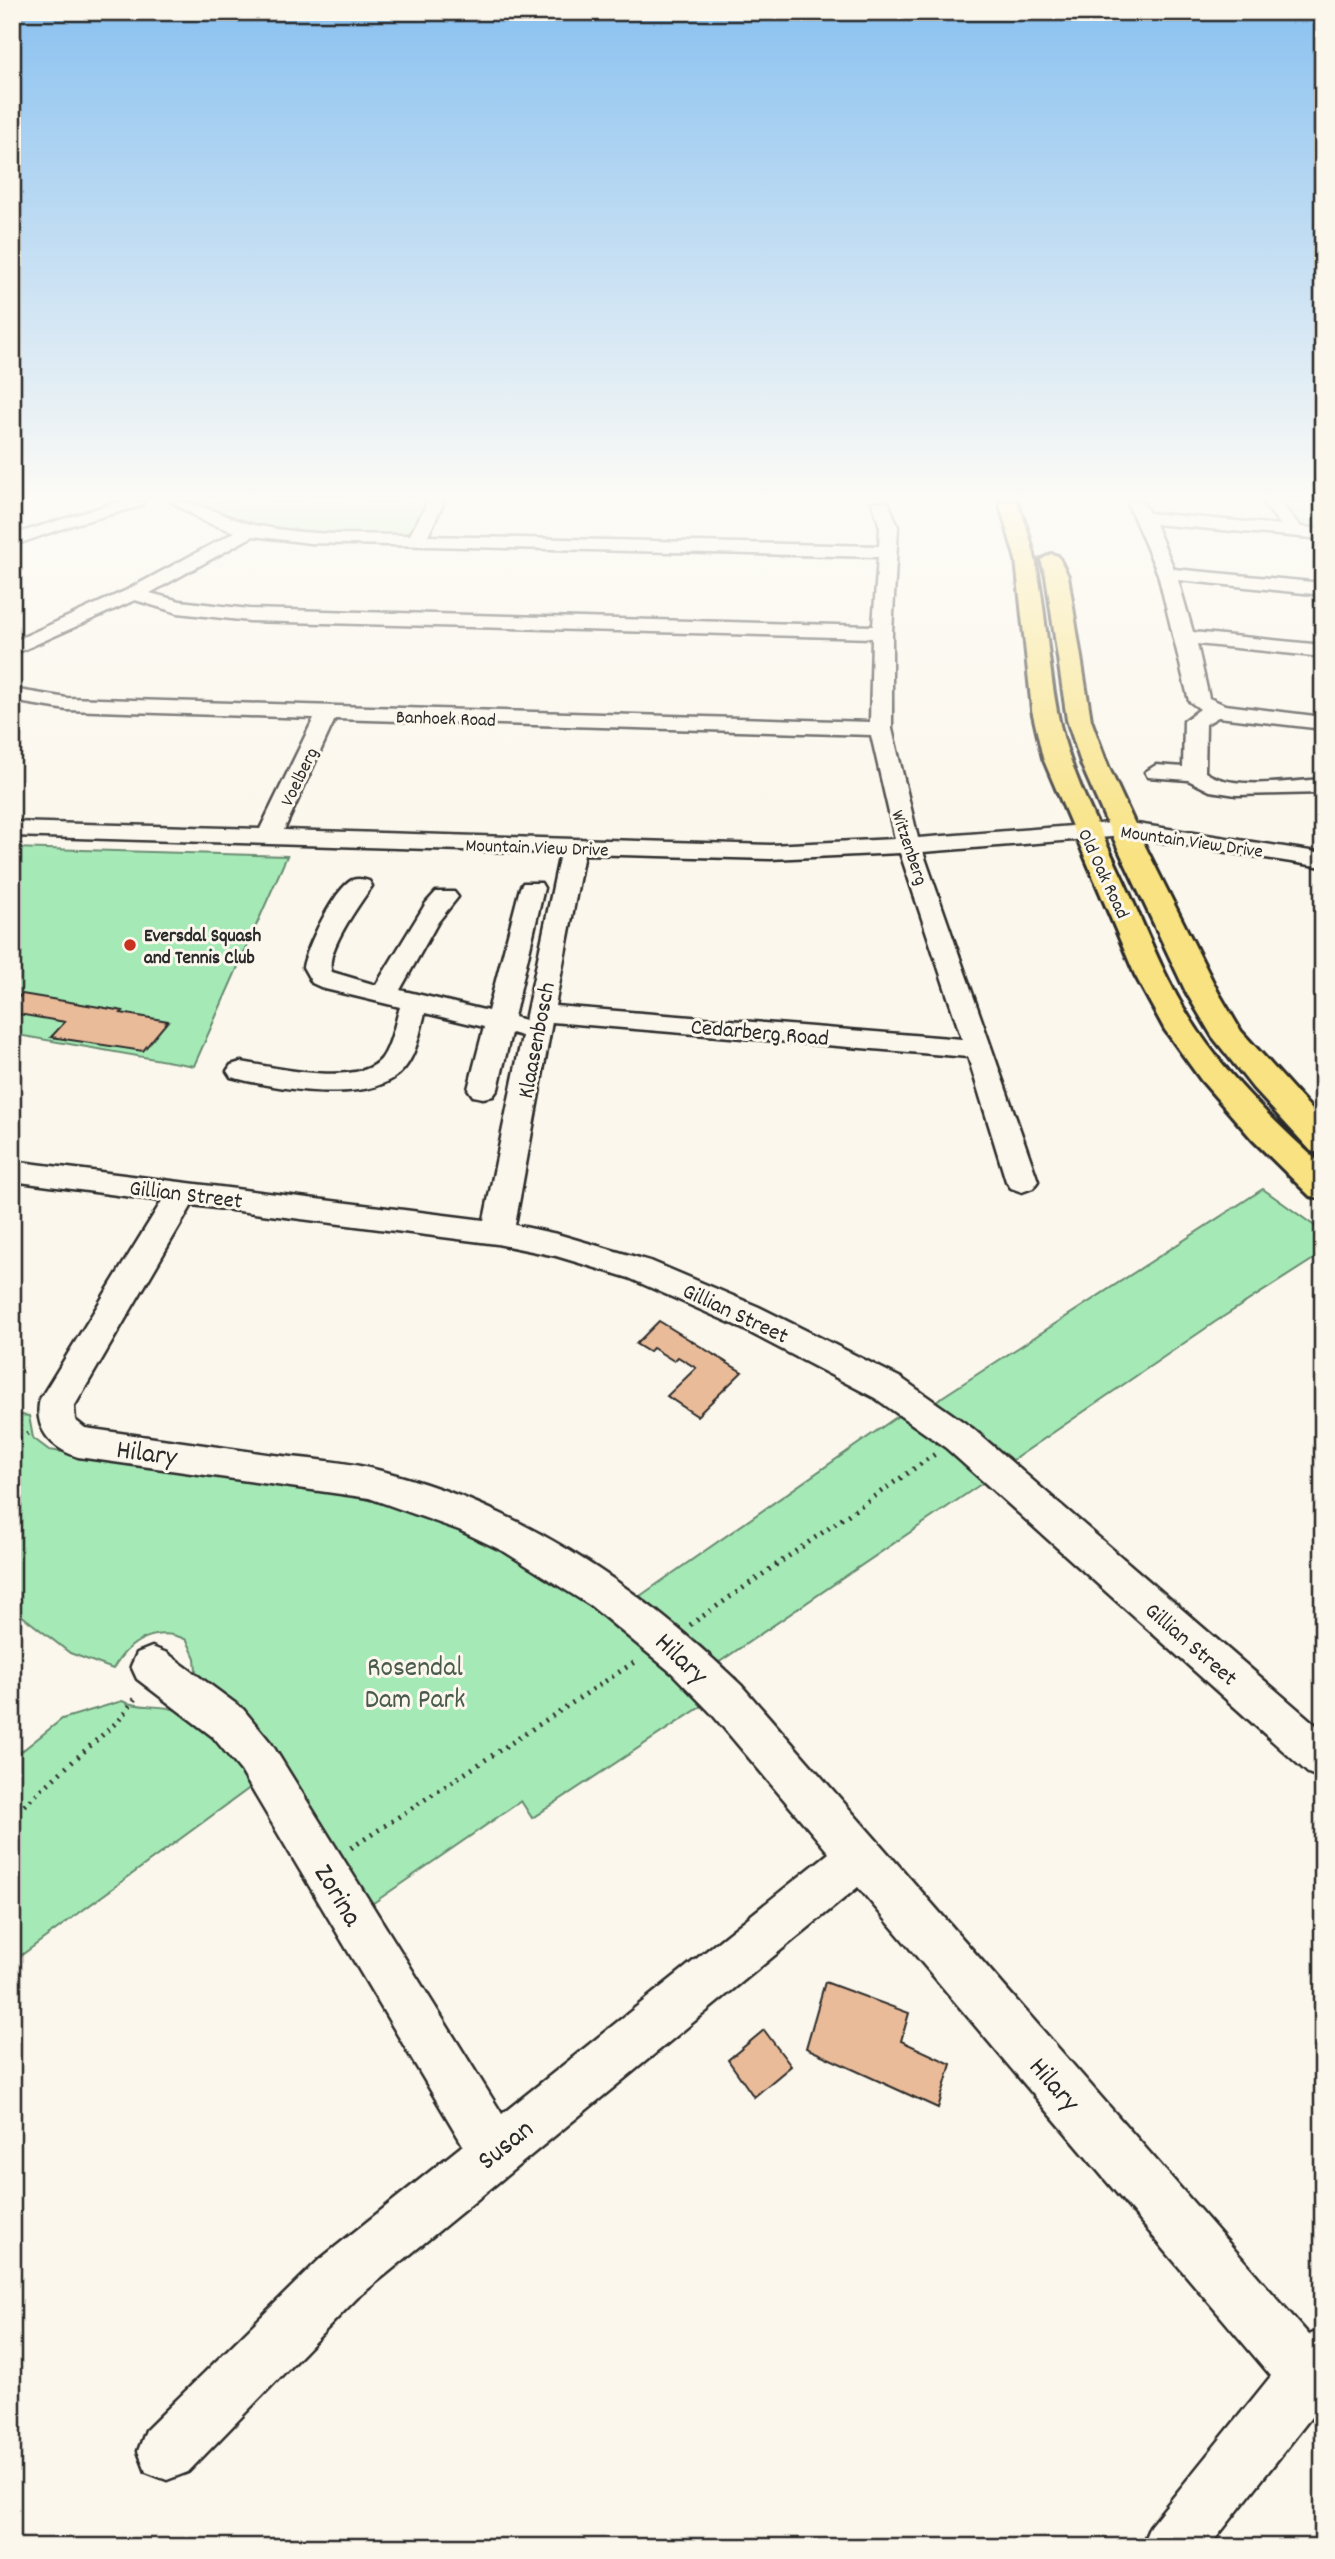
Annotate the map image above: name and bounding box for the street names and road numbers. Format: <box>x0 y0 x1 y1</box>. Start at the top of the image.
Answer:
street label: Banhoek Road <box>395 705 496 736</box>
street label: Voelberg <box>275 744 327 812</box>
street label: Witzenberg <box>882 807 933 889</box>
street label: Mountain View Drive <box>1119 820 1264 867</box>
street label: Old Oak Road <box>1069 825 1134 924</box>
street label: Mountain View Drive <box>465 834 609 865</box>
street label: Klaasenbosch <box>511 980 566 1102</box>
street label: Cedarberg Road <box>689 1012 830 1057</box>
street label: Gillian Street <box>127 1173 244 1220</box>
street label: Gillian Street <box>676 1276 793 1354</box>
street label: Hilary <box>113 1432 180 1480</box>
street label: Gillian Street <box>1136 1596 1243 1695</box>
street label: Hilary <box>644 1625 716 1697</box>
street label: Zorina <box>301 1858 370 1936</box>
street label: Hilary <box>1017 2050 1088 2123</box>
street label: Susan <box>470 2112 544 2182</box>

